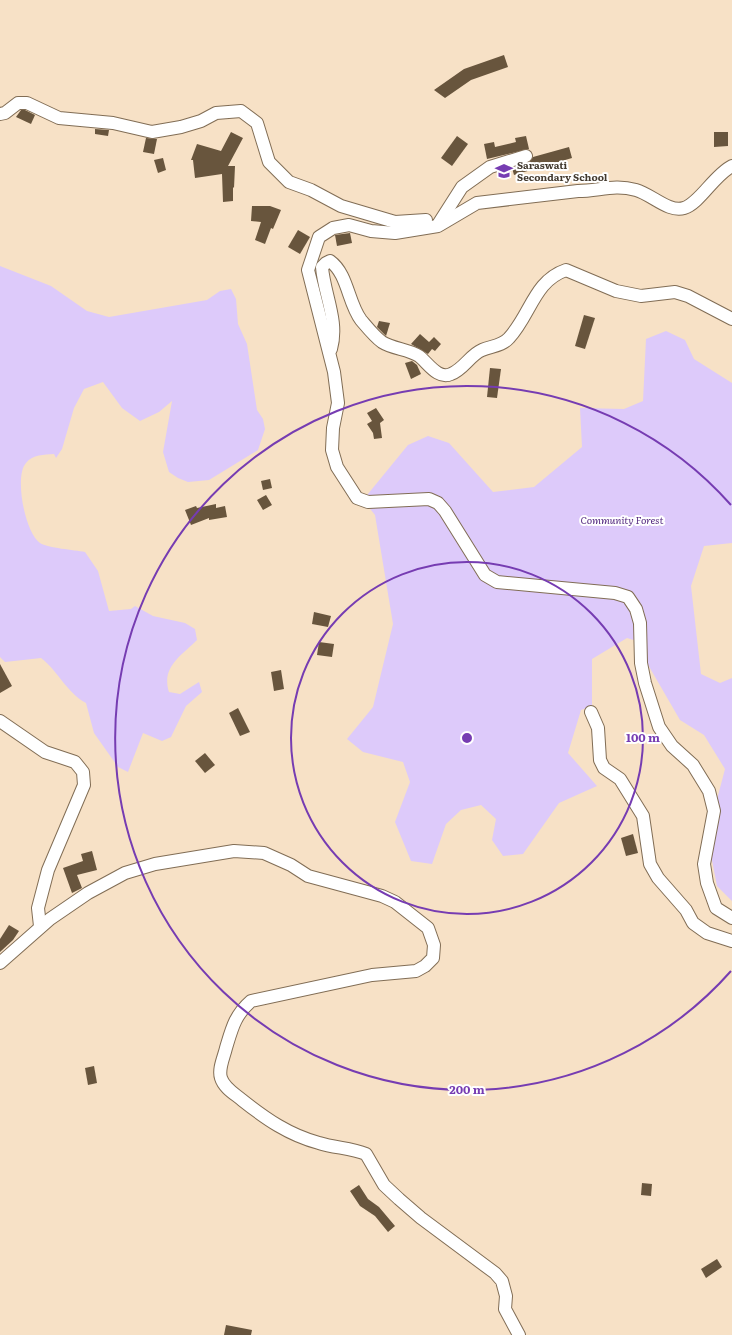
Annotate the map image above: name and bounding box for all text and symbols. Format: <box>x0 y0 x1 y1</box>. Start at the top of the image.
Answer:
place label: Saraswati Secondary School <box>517 157 608 184</box>
school or university icon: Saraswati Secondary School <box>494 161 514 181</box>
park label: Community Forest <box>581 512 663 527</box>
text: 100 m <box>626 728 660 746</box>
centre of rings <box>460 731 474 745</box>
text: 200 m <box>449 1080 485 1098</box>

